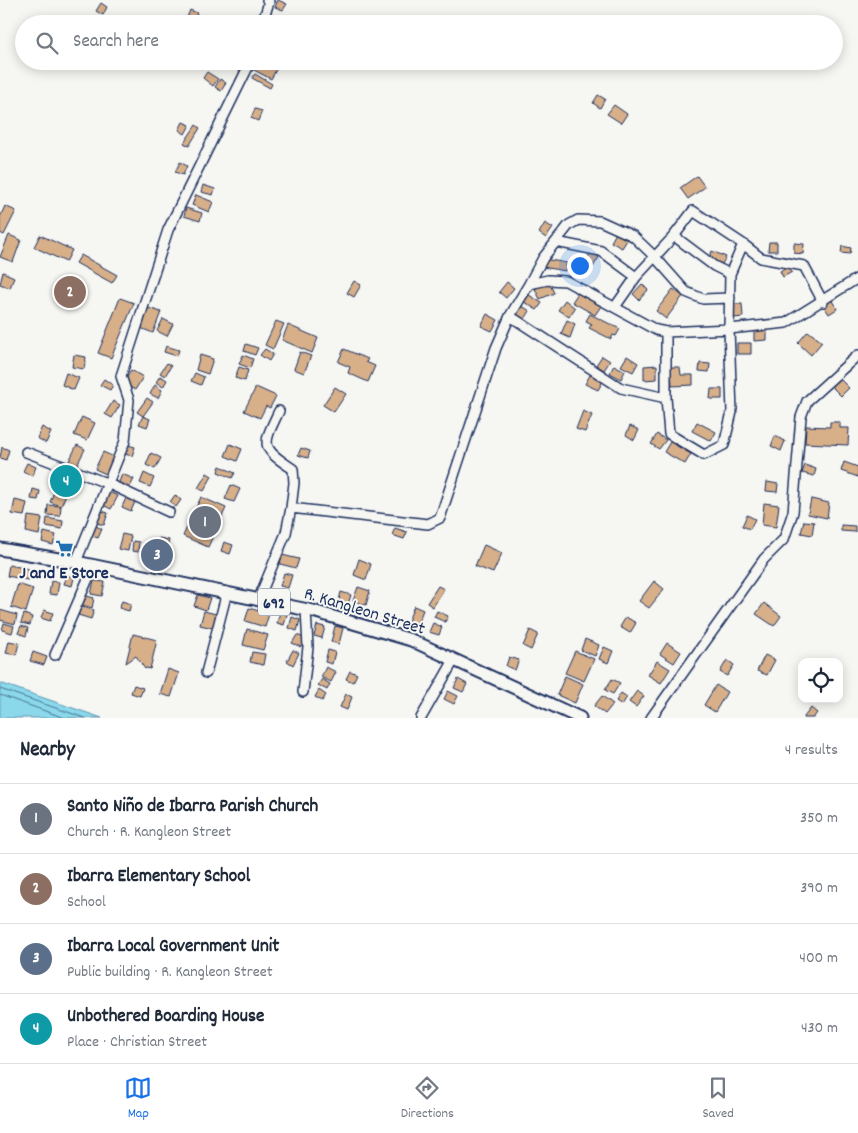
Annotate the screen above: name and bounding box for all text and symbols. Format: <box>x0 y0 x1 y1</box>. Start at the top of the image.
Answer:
search box <box>15 15 843 70</box>
icon: search <box>33 29 61 57</box>
text: Search here <box>73 29 159 56</box>
your location <box>567 253 593 279</box>
pin: 2 <box>54 273 86 311</box>
pin: 4 <box>50 462 82 500</box>
pin: 1 <box>189 503 221 541</box>
pin: 3 <box>141 536 173 574</box>
supermarket icon: J and E Store <box>54 539 74 559</box>
place label: J and E Store <box>19 562 109 587</box>
street label: R. Kangleon Street <box>301 582 428 643</box>
road number: 692 <box>258 588 290 616</box>
map controls <box>798 658 843 703</box>
button: locate <box>798 658 843 703</box>
text: Nearby <box>20 736 75 766</box>
text: 4 results <box>785 739 838 762</box>
text: Santo Niño de Ibarra Parish Church <box>67 794 318 821</box>
text: 1 <box>34 807 38 830</box>
text: 350 m <box>800 807 838 830</box>
text: Church · R. Kangleon Street <box>67 821 231 844</box>
text: Ibarra Elementary School <box>67 864 250 891</box>
text: 2 <box>33 877 40 900</box>
text: 390 m <box>800 877 838 900</box>
text: School <box>67 891 106 914</box>
text: Ibarra Local Government Unit <box>67 934 279 961</box>
text: 3 <box>32 947 40 970</box>
text: 400 m <box>799 947 838 970</box>
text: Public building · R. Kangleon Street <box>67 961 273 984</box>
text: Unbothered Boarding House <box>67 1004 264 1031</box>
text: 4 <box>33 1017 39 1040</box>
text: 430 m <box>801 1017 838 1040</box>
text: Place · Christian Street <box>67 1031 207 1054</box>
tab: Map <box>124 1074 152 1124</box>
tab: Directions <box>401 1074 454 1124</box>
tab: Saved <box>702 1074 734 1124</box>

